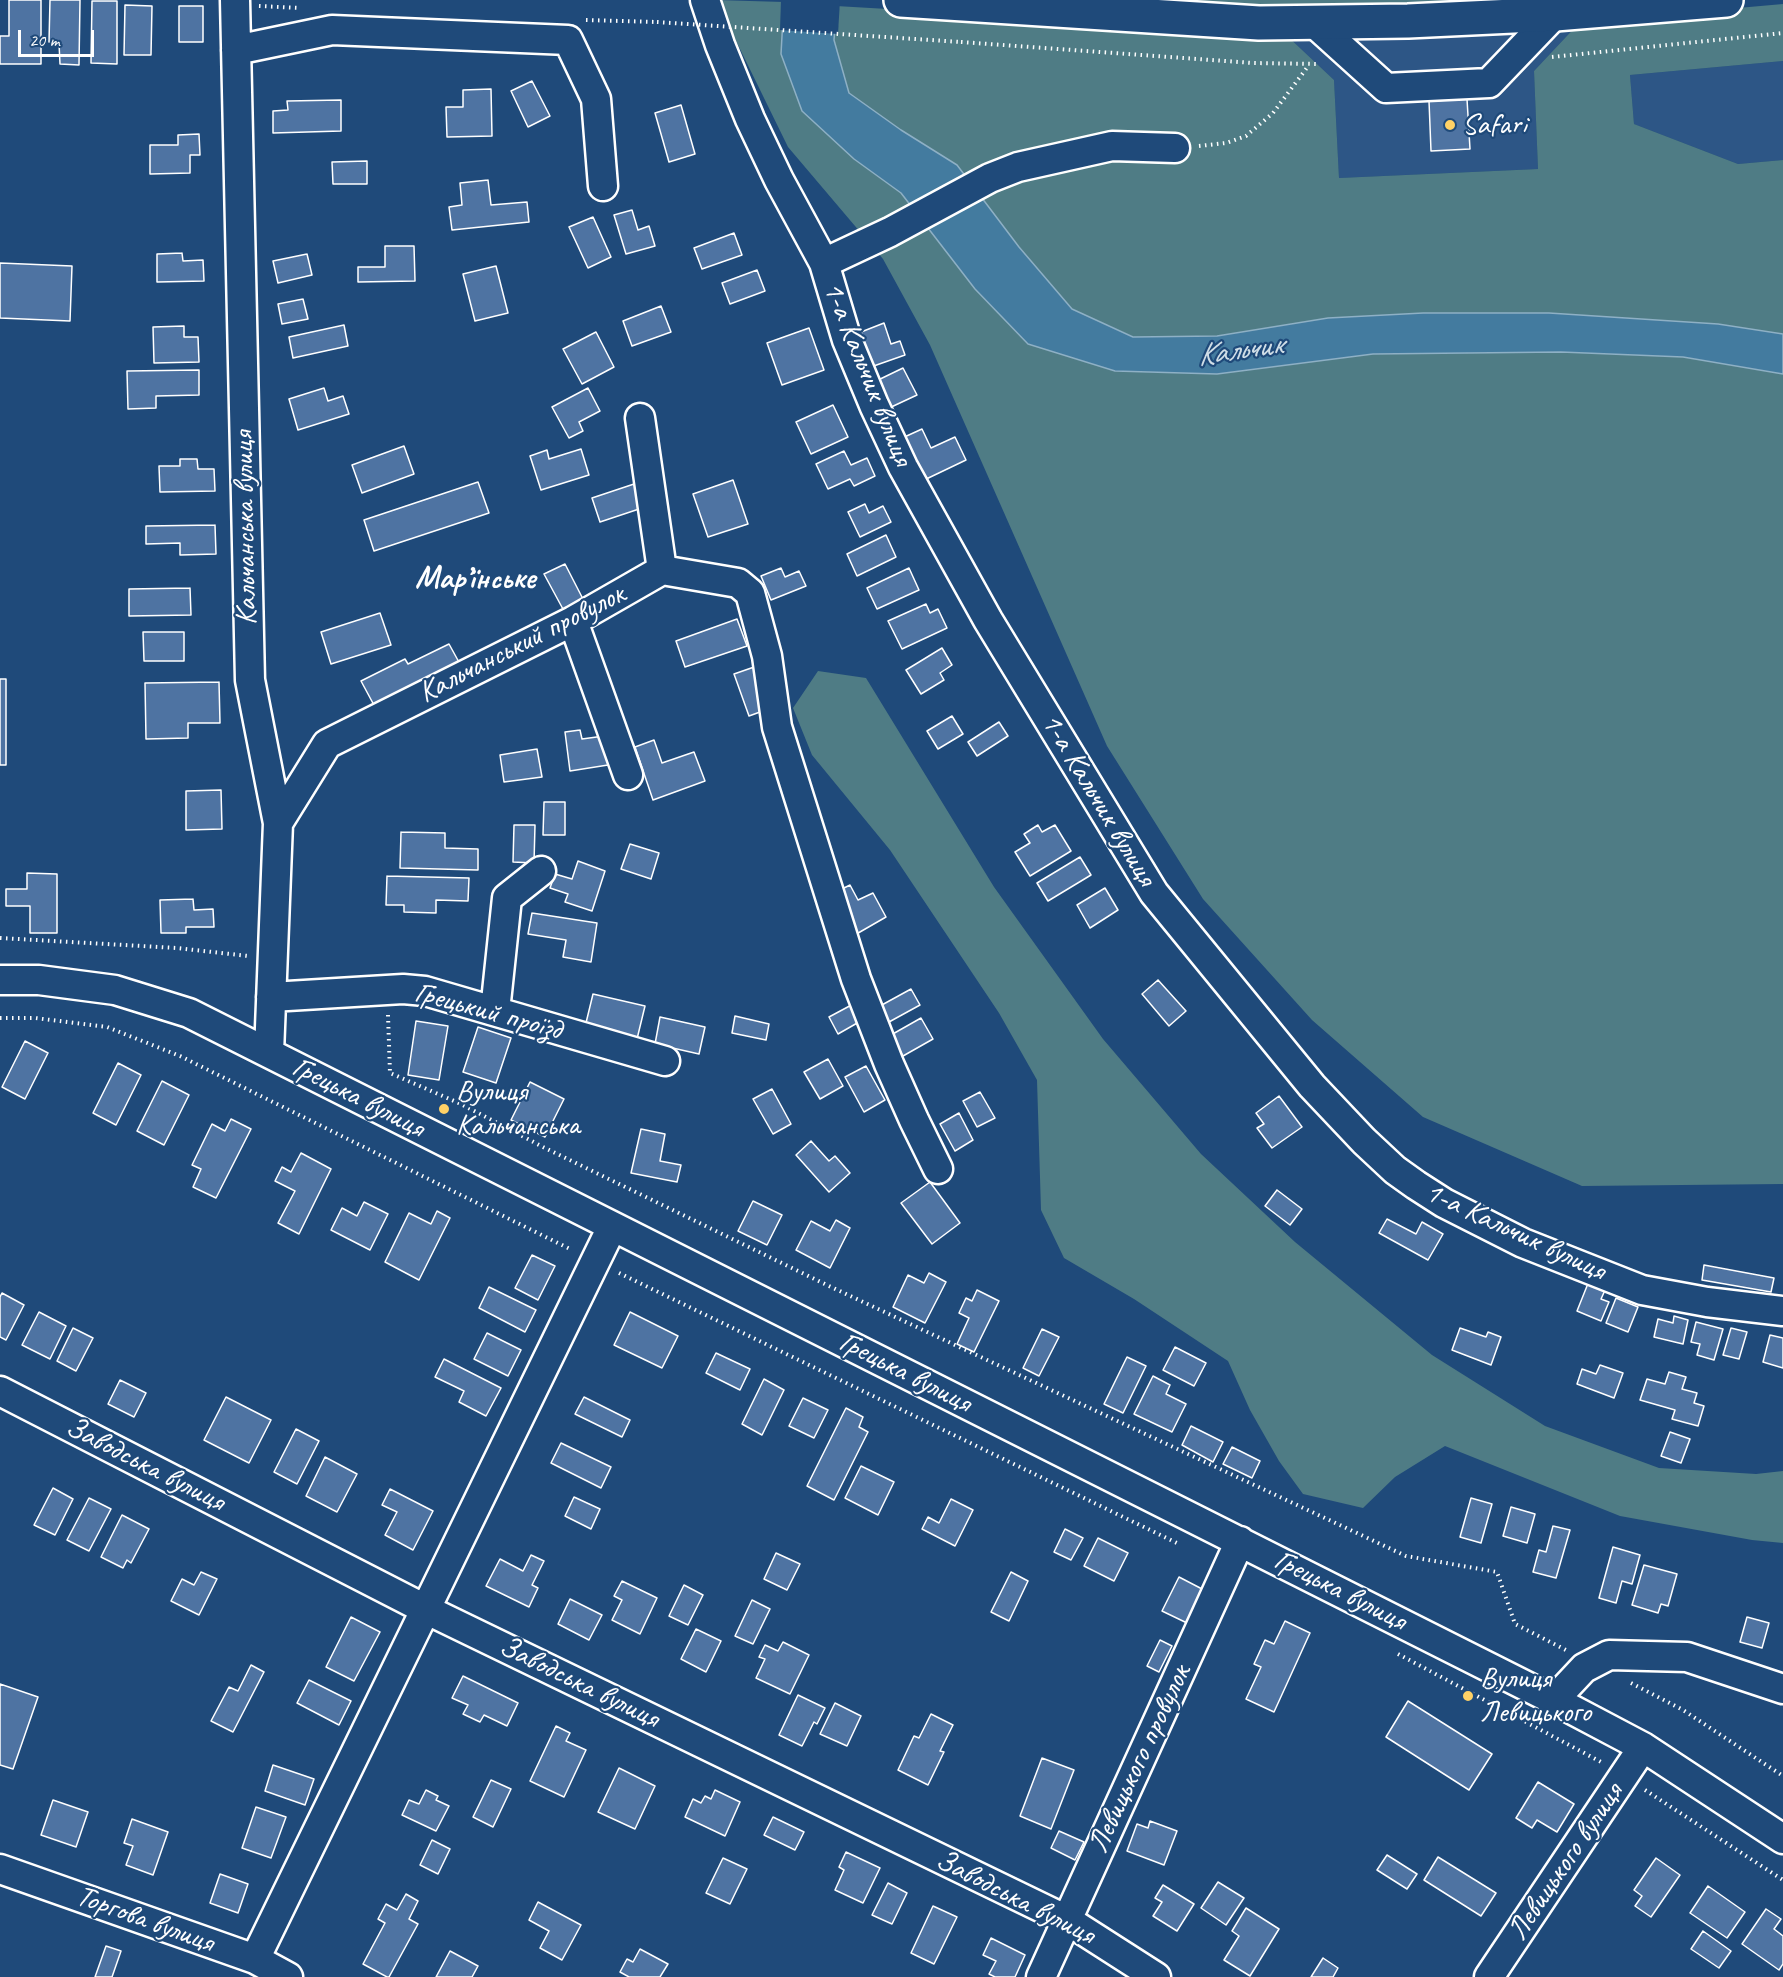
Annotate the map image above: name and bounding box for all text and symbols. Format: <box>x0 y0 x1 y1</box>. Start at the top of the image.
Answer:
scale bar <box>21 18 98 56</box>
text: 20 m <box>29 29 60 51</box>
place label: Safari <box>1462 107 1527 143</box>
marker: Safari <box>1443 118 1457 132</box>
street label: 1-а Кальчик вулиця <box>814 277 920 471</box>
water label: Кальчик <box>1195 326 1285 376</box>
street label: Кальчанська вулиця <box>226 430 266 626</box>
district label: Мар’їнське <box>415 561 535 599</box>
street label: Кальчанський провулок <box>413 577 631 711</box>
street label: 1-а Кальчик вулиця <box>1032 707 1164 893</box>
street label: Грецький проїзд <box>411 975 565 1049</box>
street label: Грецька вулиця <box>286 1049 430 1147</box>
place label: Вулиця Кальчанська <box>456 1074 580 1144</box>
marker: Вулиця Кальчанська <box>437 1102 451 1116</box>
street label: 1-а Кальчик вулиця <box>1419 1174 1611 1290</box>
street label: Грецька вулиця <box>833 1324 977 1422</box>
street label: Заводська вулиця <box>59 1410 231 1520</box>
street label: Грецька вулиця <box>1268 1542 1412 1640</box>
street label: Заводська вулиця <box>493 1629 665 1737</box>
street label: Левицького провулок <box>1081 1659 1199 1859</box>
place label: Вулиця Левицького <box>1480 1661 1591 1732</box>
marker: Вулиця Левицького <box>1461 1689 1475 1703</box>
street label: Левицького вулиця <box>1500 1777 1632 1947</box>
street label: Заводська вулиця <box>929 1843 1101 1953</box>
street label: Торгова вулиця <box>71 1879 219 1961</box>

